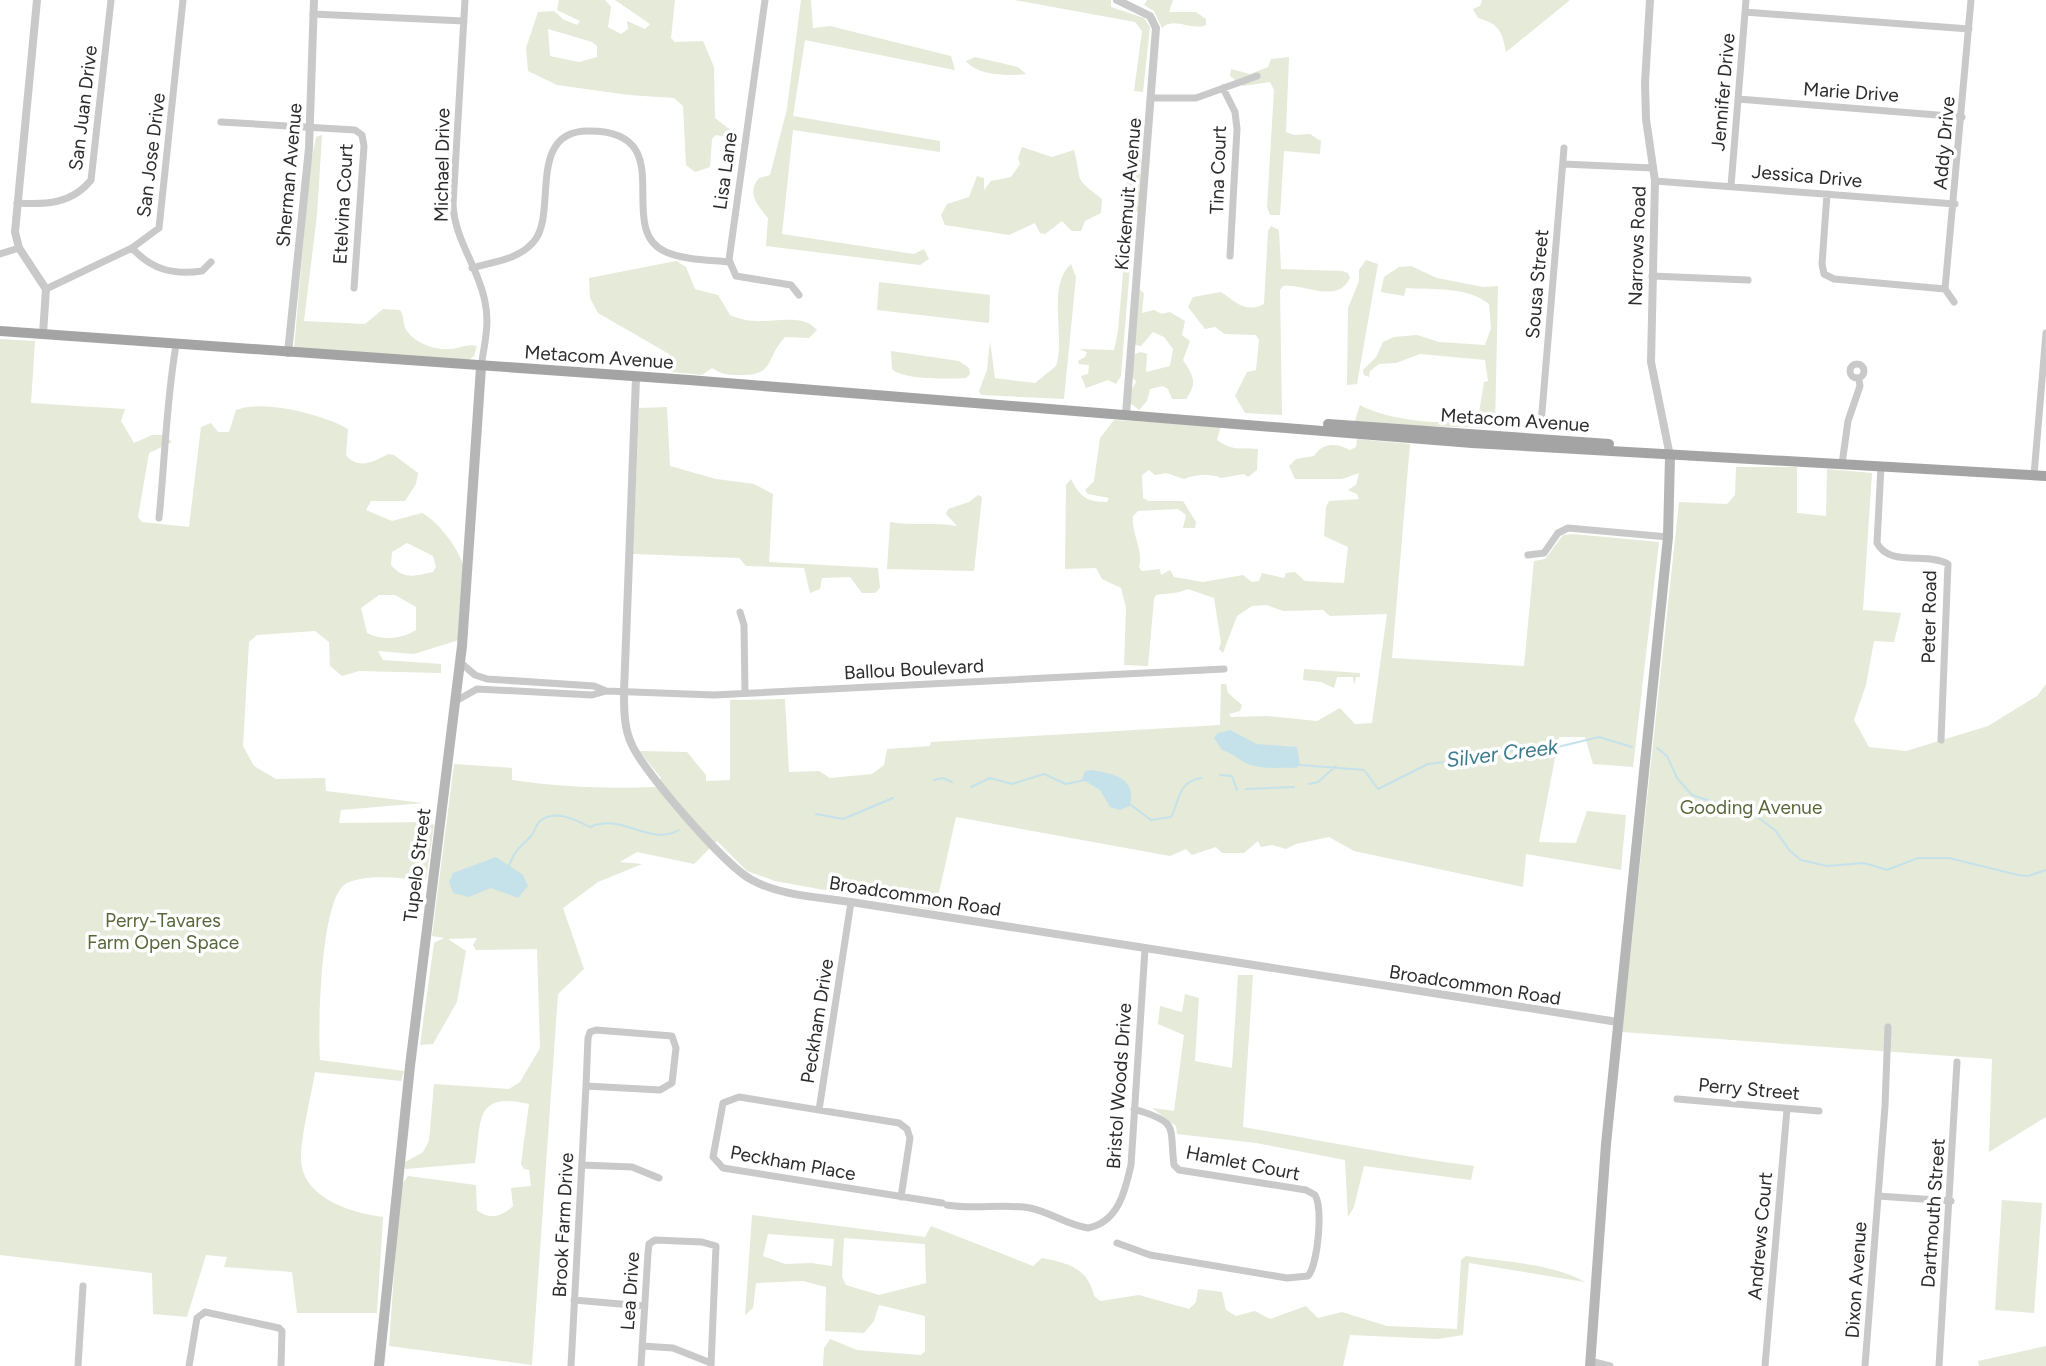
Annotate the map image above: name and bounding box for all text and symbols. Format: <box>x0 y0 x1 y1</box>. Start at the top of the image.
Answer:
street label: Jennifer Drive <box>1706 32 1740 152</box>
street label: San Juan Drive <box>64 44 102 172</box>
street label: Marie Drive <box>1803 77 1899 107</box>
street label: San Jose Drive <box>132 91 170 219</box>
street label: Addy Drive <box>1928 95 1960 191</box>
street label: Sherman Avenue <box>271 102 307 248</box>
street label: Michael Drive <box>430 108 454 222</box>
street label: Kickemuit Avenue <box>1110 117 1146 271</box>
street label: Tina Court <box>1205 125 1231 215</box>
street label: Lisa Lane <box>708 131 742 211</box>
street label: Etelvina Court <box>328 143 358 265</box>
street label: Jessica Drive <box>1751 160 1863 192</box>
street label: Narrows Road <box>1623 186 1651 306</box>
street label: Sousa Street <box>1521 228 1553 340</box>
street label: Metacom Avenue <box>524 340 674 374</box>
street label: Metacom Avenue <box>1440 403 1590 437</box>
street label: Peter Road <box>1917 570 1941 664</box>
street label: Ballou Boulevard <box>843 654 985 684</box>
water label: Silver Creek <box>1445 734 1560 772</box>
park label: Gooding Avenue <box>1680 796 1822 819</box>
street label: Tupelo Street <box>399 807 435 923</box>
street label: Broadcommon Road <box>827 871 1003 921</box>
park label: Perry-Tavares Farm Open Space <box>87 909 239 954</box>
street label: Peckham Drive <box>796 957 838 1085</box>
street label: Broadcommon Road <box>1387 960 1563 1010</box>
street label: Bristol Woods Drive <box>1102 1002 1136 1170</box>
street label: Perry Street <box>1697 1073 1801 1105</box>
street label: Dartmouth Street <box>1916 1137 1950 1289</box>
street label: Peckham Place <box>728 1141 858 1185</box>
street label: Hamlet Court <box>1184 1141 1302 1185</box>
street label: Brook Farm Drive <box>548 1152 578 1298</box>
street label: Andrews Court <box>1743 1171 1777 1301</box>
street label: Dixon Avenue <box>1840 1221 1872 1339</box>
street label: Lea Drive <box>616 1251 644 1331</box>

